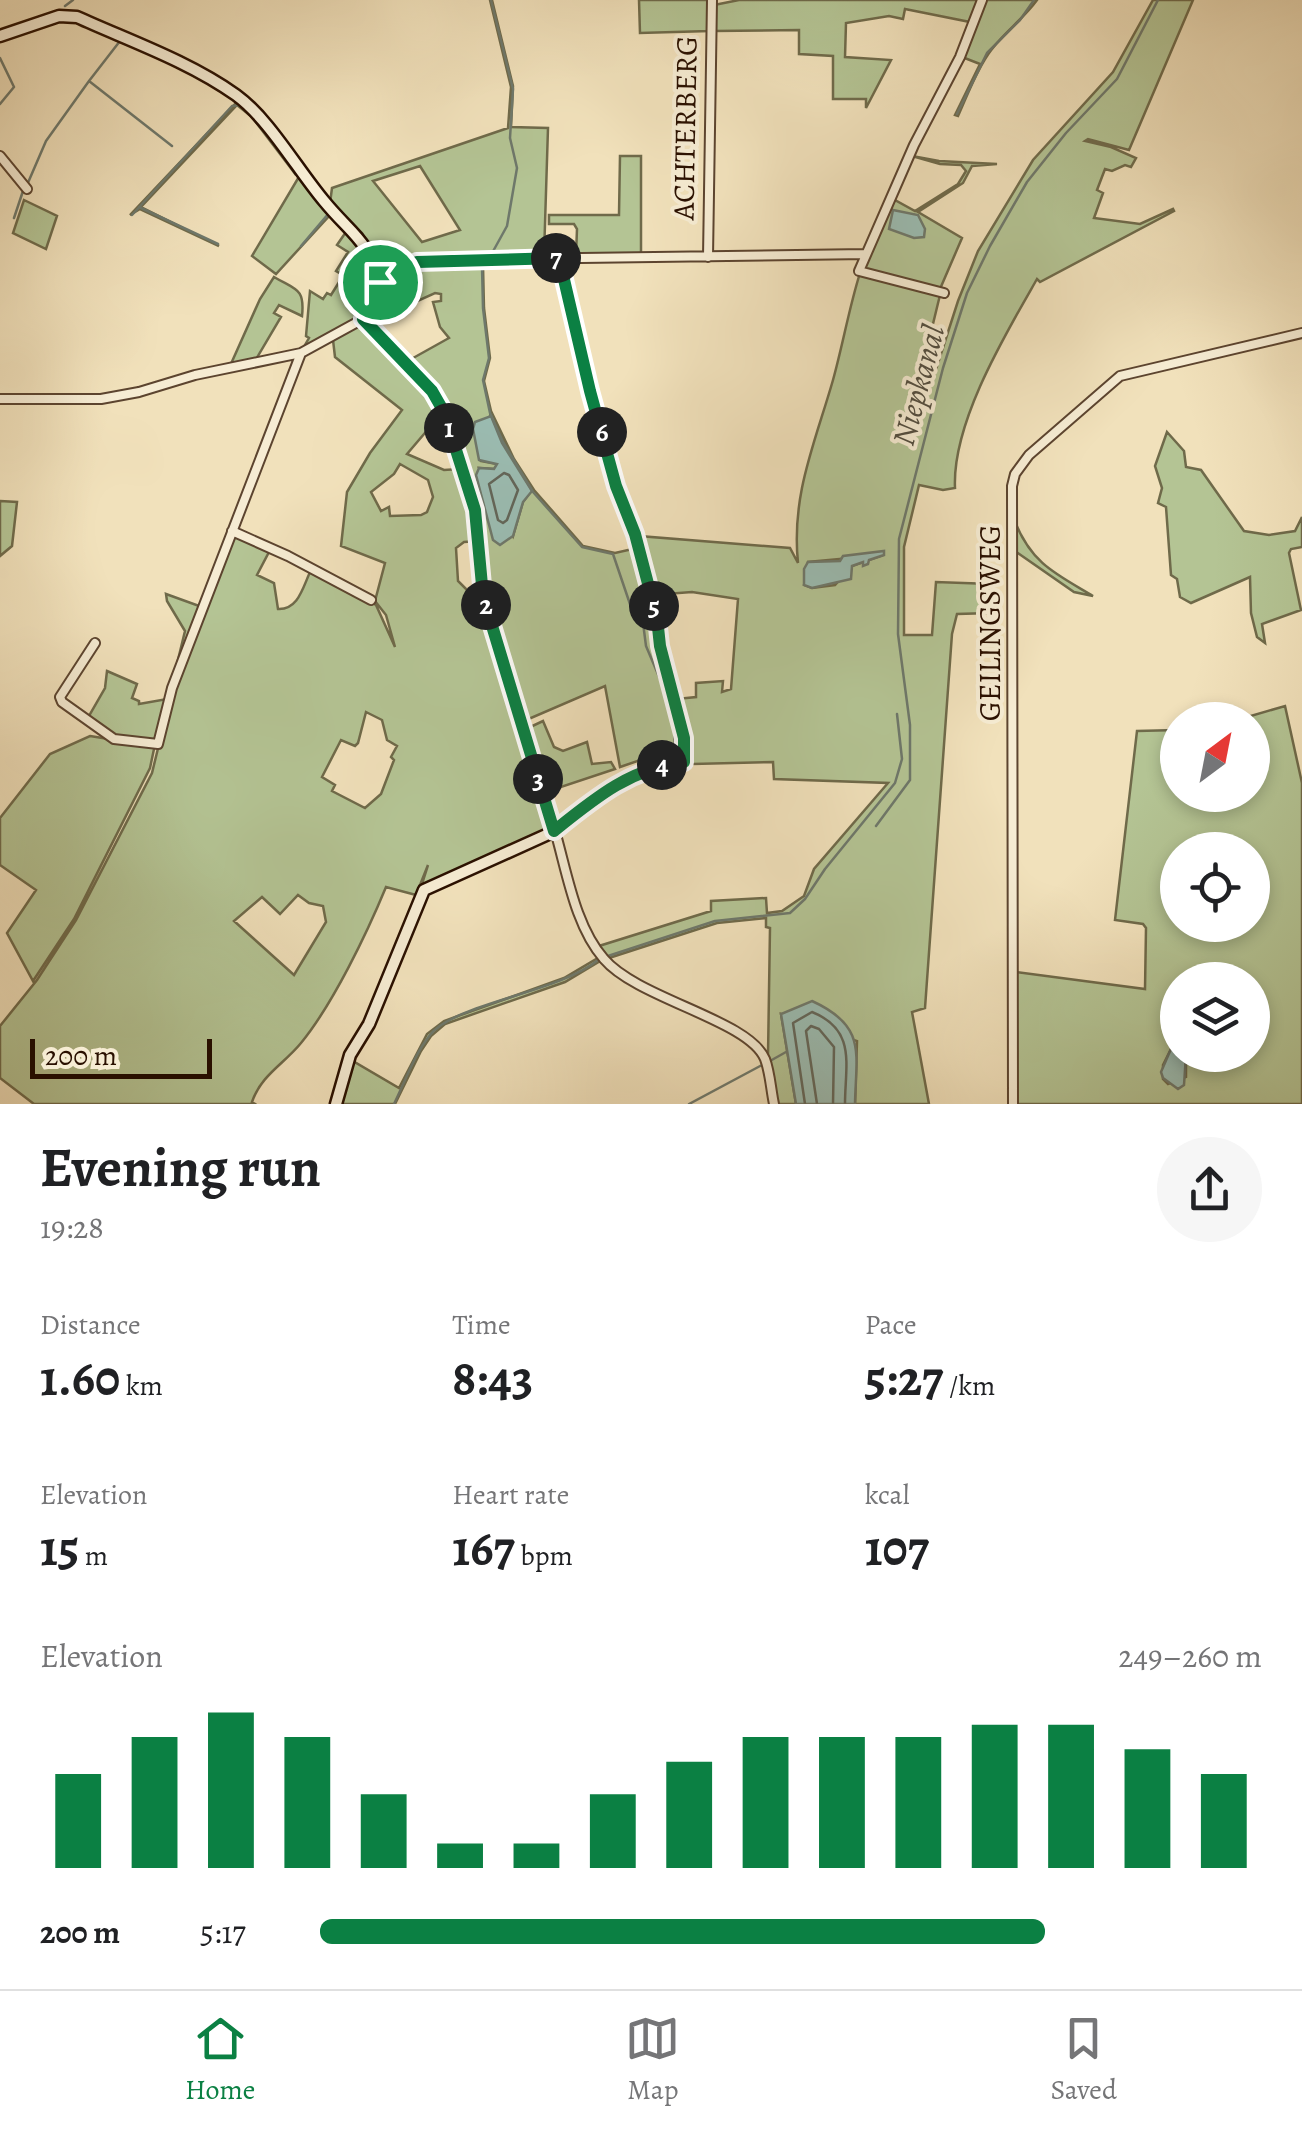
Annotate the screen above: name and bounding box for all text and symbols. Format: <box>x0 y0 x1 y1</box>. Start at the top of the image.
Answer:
street label: ACHTERBERG <box>663 36 707 221</box>
pin: 7 <box>531 233 581 283</box>
text: 7 <box>550 239 562 277</box>
pin <box>338 240 423 325</box>
icon: arrive <box>353 255 408 310</box>
water label: Niepkanal <box>881 320 955 450</box>
pin: 1 <box>424 403 474 453</box>
pin: 6 <box>577 407 627 457</box>
text: 1 <box>444 409 454 447</box>
text: 6 <box>595 413 609 451</box>
street label: GEILINGSWEG <box>970 525 1010 721</box>
pin: 2 <box>461 580 511 630</box>
pin: 5 <box>629 581 679 631</box>
text: 2 <box>479 586 493 624</box>
text: 5 <box>648 587 660 625</box>
north arrow <box>1160 702 1270 812</box>
map controls <box>1160 702 1270 1072</box>
pin: 4 <box>637 740 687 790</box>
text: 4 <box>655 746 669 784</box>
pin: 3 <box>513 754 563 804</box>
text: 3 <box>532 760 544 798</box>
button: locate <box>1160 832 1270 942</box>
button: layers <box>1160 962 1270 1072</box>
scale bar <box>30 1034 212 1078</box>
text: 200 m <box>45 1037 117 1075</box>
text: Evening run <box>40 1130 321 1205</box>
button: share <box>1157 1137 1262 1242</box>
text: 19:28 <box>40 1205 104 1249</box>
text: Distance <box>40 1306 140 1344</box>
text: Time <box>452 1306 511 1344</box>
text: Pace <box>865 1306 917 1344</box>
text: 1.60 <box>40 1344 120 1412</box>
text: 8:43 <box>452 1344 533 1412</box>
text: 5:27 <box>865 1344 943 1412</box>
text: km <box>120 1367 163 1405</box>
text: /km <box>943 1367 995 1405</box>
text: Elevation <box>40 1476 147 1514</box>
text: Heart rate <box>452 1476 569 1514</box>
text: kcal <box>865 1476 910 1514</box>
text: 15 <box>40 1514 79 1582</box>
text: 167 <box>452 1514 515 1582</box>
text: 107 <box>865 1514 929 1582</box>
text: m <box>79 1537 108 1575</box>
text: bpm <box>515 1537 573 1575</box>
text: Elevation <box>40 1634 163 1678</box>
text: 249–260 m <box>1118 1634 1262 1678</box>
text: 200 m <box>40 1910 120 1954</box>
text: 5:17 <box>200 1910 246 1954</box>
tab: Home <box>185 2011 255 2109</box>
tab: Map <box>625 2011 680 2109</box>
tab: Saved <box>1051 2011 1117 2109</box>

